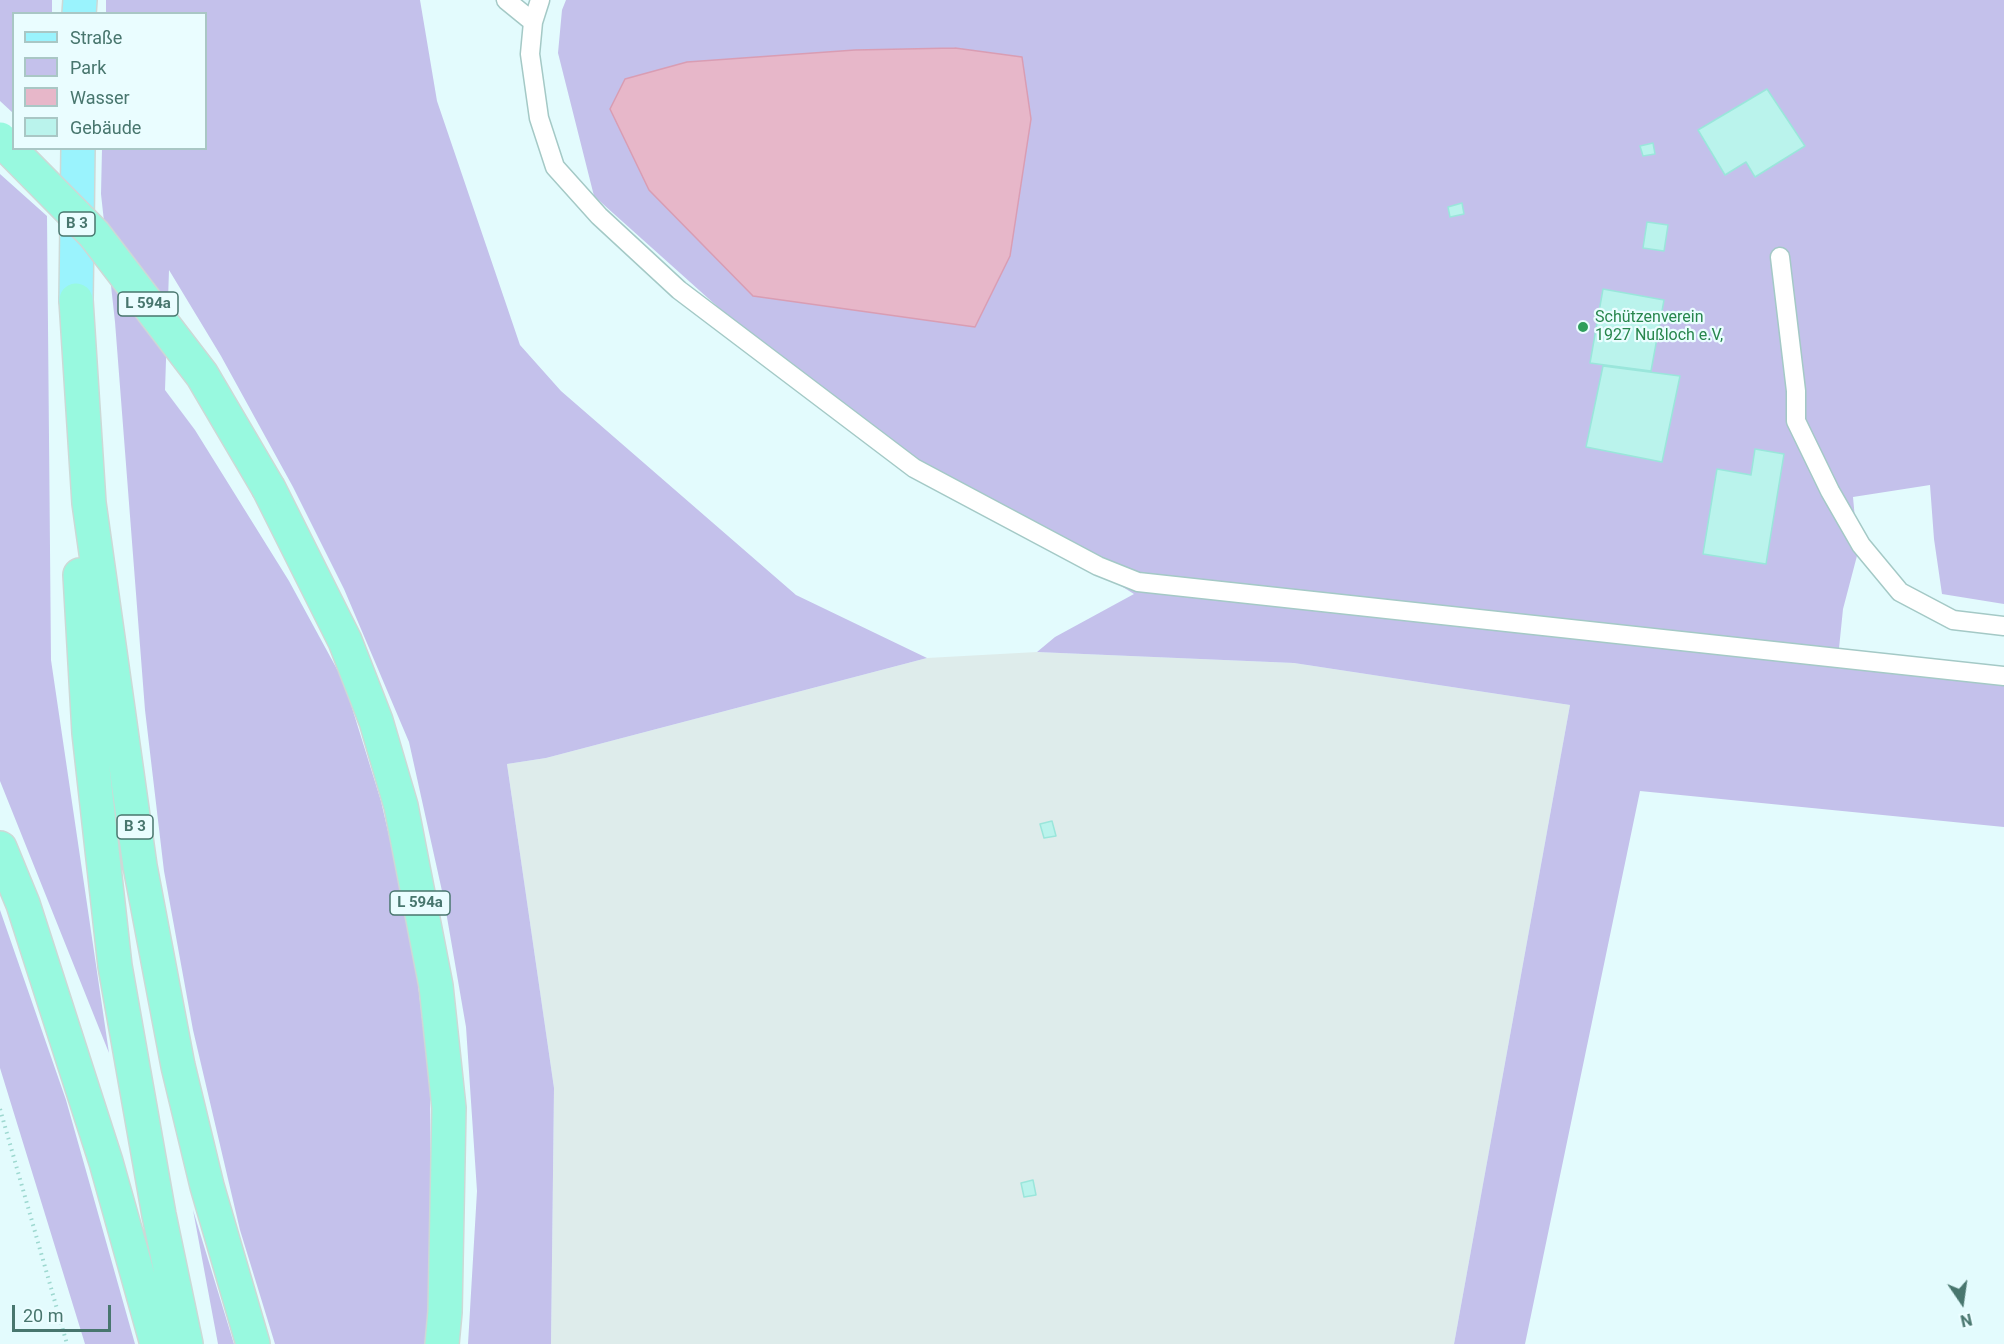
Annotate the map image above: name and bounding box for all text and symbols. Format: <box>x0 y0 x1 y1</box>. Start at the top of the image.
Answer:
legend <box>12 12 207 150</box>
text: Straße <box>70 27 122 48</box>
text: Park <box>70 57 106 78</box>
text: Wasser <box>70 87 130 108</box>
text: Gebäude <box>70 117 141 138</box>
road number: B 3 <box>59 212 95 236</box>
road number: L 594a <box>118 292 178 316</box>
place label: Schützenverein 1927 Nußloch e.V, <box>1595 308 1723 346</box>
marker: Schützenverein 1927 Nußloch e.V, <box>1576 320 1590 334</box>
road number: B 3 <box>117 815 153 839</box>
road number: L 594a <box>390 891 450 915</box>
north arrow <box>1932 1272 1992 1332</box>
scale bar <box>15 1293 114 1331</box>
text: 20 m <box>23 1305 63 1326</box>
text: N <box>1959 1309 1974 1331</box>

